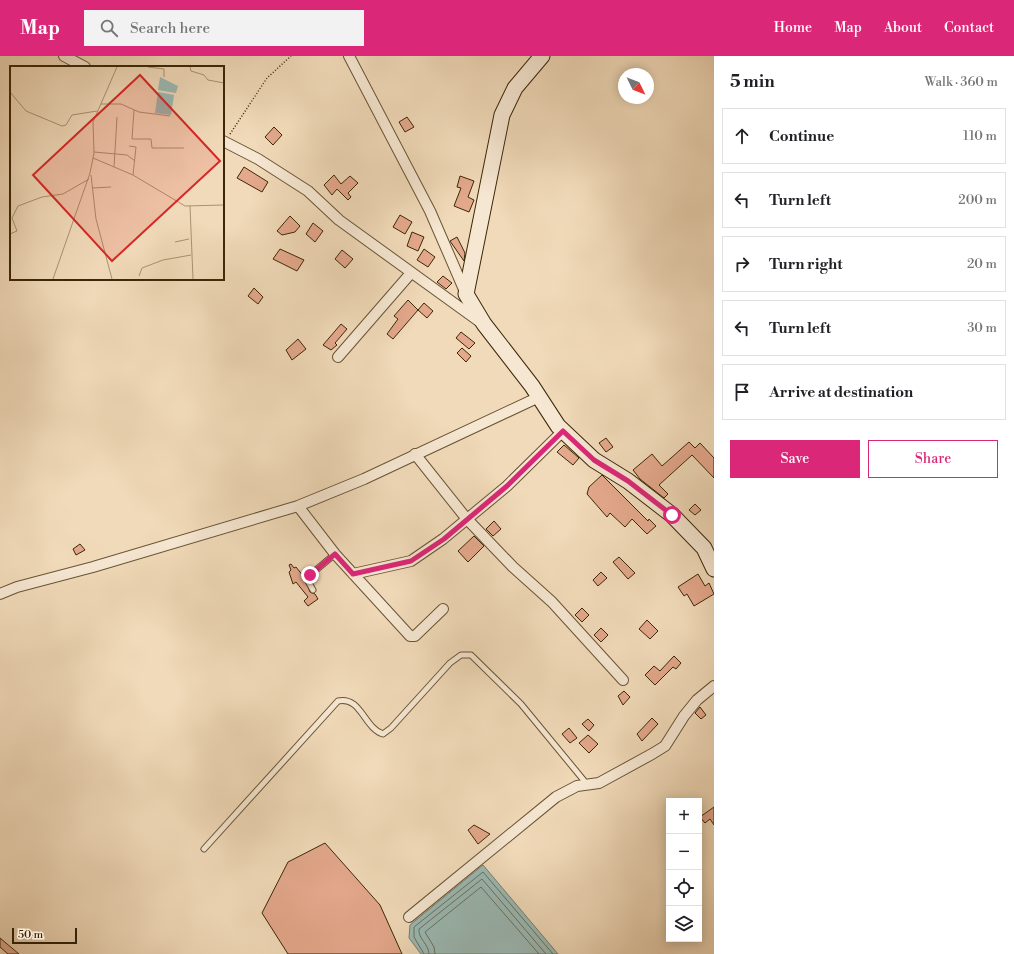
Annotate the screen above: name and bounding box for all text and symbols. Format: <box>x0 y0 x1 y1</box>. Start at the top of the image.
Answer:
search box <box>84 10 364 46</box>
text: Map <box>20 16 60 40</box>
icon: search <box>98 17 120 39</box>
text: Search here <box>130 19 210 38</box>
text: Home <box>774 19 812 37</box>
text: Map <box>834 19 862 37</box>
text: About <box>884 19 922 37</box>
text: Contact <box>944 19 994 37</box>
inset map <box>10 66 224 280</box>
north arrow <box>618 68 654 104</box>
text: 5 min <box>730 71 775 93</box>
text: Walk · 360 m <box>925 74 998 90</box>
icon: ahead <box>731 125 753 147</box>
text: Continue <box>769 127 834 146</box>
text: 110 m <box>963 128 997 144</box>
icon: left <box>731 189 753 211</box>
text: Turn left <box>769 191 831 210</box>
text: 200 m <box>958 192 997 208</box>
icon: right <box>731 253 753 275</box>
text: Turn right <box>769 255 843 274</box>
text: 20 m <box>967 256 997 272</box>
icon: left <box>731 317 753 339</box>
text: Turn left <box>769 319 831 338</box>
text: 30 m <box>967 320 997 336</box>
icon: arrive <box>731 381 753 403</box>
text: Arrive at destination <box>769 383 913 402</box>
button: Save <box>730 440 860 478</box>
button: Share <box>868 440 998 478</box>
route start <box>663 506 681 524</box>
route end <box>301 566 319 584</box>
map controls <box>666 798 702 942</box>
button: + <box>666 798 702 834</box>
button: − <box>666 834 702 870</box>
button: locate <box>666 870 702 906</box>
button: layers <box>666 906 702 942</box>
scale bar <box>12 926 77 945</box>
text: 50 m <box>18 928 43 942</box>

